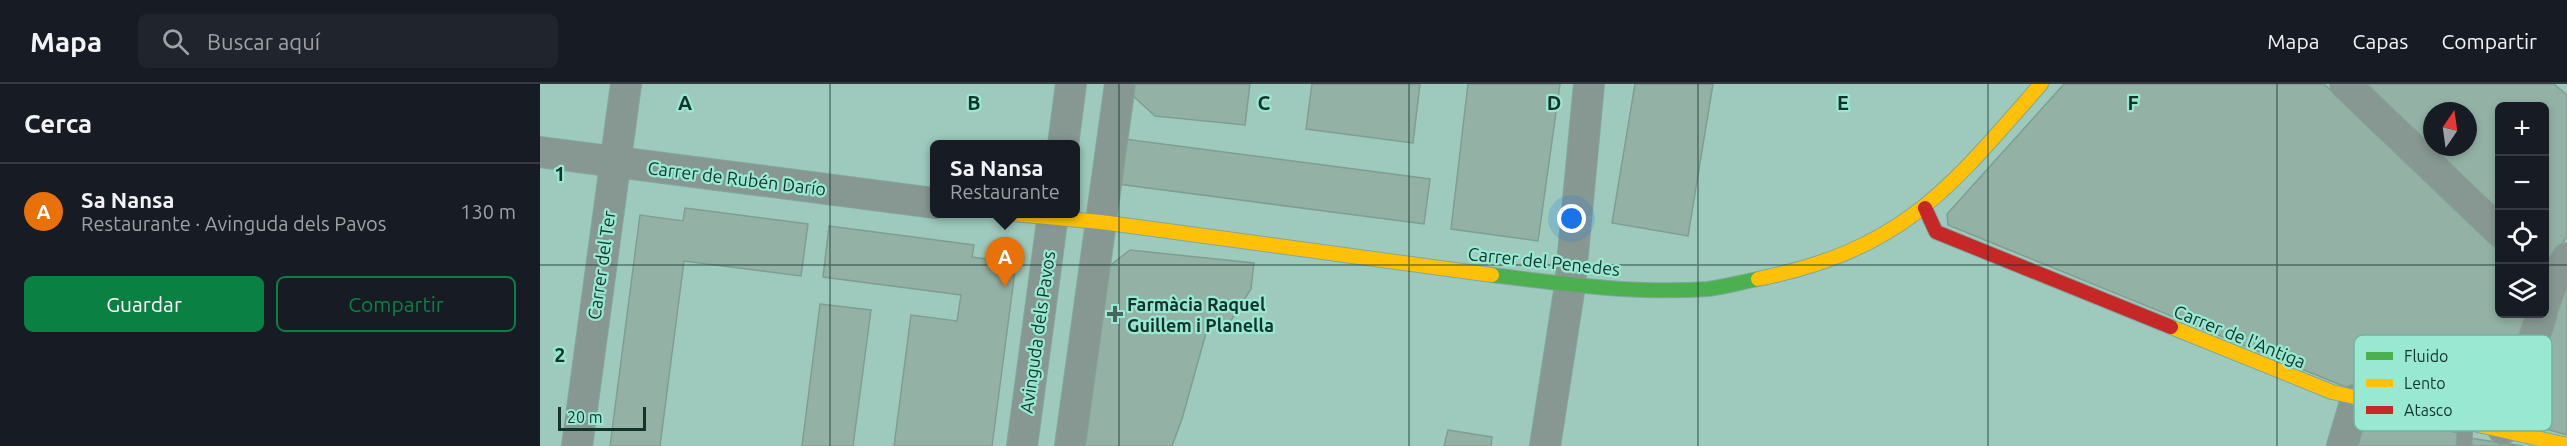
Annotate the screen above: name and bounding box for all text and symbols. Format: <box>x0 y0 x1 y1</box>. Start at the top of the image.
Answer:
search box <box>138 14 558 68</box>
icon: search <box>159 25 192 58</box>
text: Mapa <box>30 26 102 57</box>
text: Buscar aquí <box>207 29 320 54</box>
text: Mapa <box>2267 29 2319 53</box>
text: Capas <box>2352 29 2408 53</box>
text: Compartir <box>2441 29 2537 53</box>
text: A <box>678 91 692 114</box>
text: B <box>967 91 981 114</box>
text: C <box>1258 91 1271 114</box>
text: D <box>1547 91 1561 114</box>
text: E <box>1837 91 1849 114</box>
text: F <box>2127 91 2139 114</box>
north arrow <box>2423 102 2477 156</box>
map controls <box>2495 102 2549 318</box>
button: + <box>2495 102 2549 156</box>
text: Cerca <box>24 109 92 138</box>
popup <box>930 140 1080 218</box>
text: Sa Nansa <box>950 155 1044 180</box>
button: − <box>2495 156 2549 210</box>
street label: Carrer de Rubén Darío <box>647 157 827 199</box>
text: 1 <box>554 162 566 185</box>
text: Restaurante <box>950 180 1060 203</box>
text: Sa Nansa <box>81 187 174 212</box>
text: A <box>36 200 51 223</box>
text: 130 m <box>460 200 516 223</box>
your location <box>1557 204 1586 233</box>
street label: Carrer del Ter <box>583 209 619 321</box>
button: locate <box>2495 210 2549 264</box>
text: Restaurante · Avinguda dels Pavos <box>81 212 387 235</box>
pin: A <box>986 238 1024 287</box>
street label: Carrer del Penedes <box>1467 243 1621 279</box>
street label: Avinguda dels Pavos <box>1016 249 1058 414</box>
button: layers <box>2495 264 2549 318</box>
button: Guardar <box>24 276 264 332</box>
button: Compartir <box>276 276 516 332</box>
place label: Farmàcia Raquel Guillem i Planella <box>1127 294 1274 335</box>
street label: Carrer de l'Antiga <box>2171 300 2309 372</box>
marker: Farmàcia Raquel Guillem i Planella <box>1108 307 1122 321</box>
legend <box>2354 335 2552 431</box>
text: 2 <box>554 343 566 366</box>
text: Fluido <box>2404 347 2448 365</box>
text: Lento <box>2404 374 2446 392</box>
text: Atasco <box>2404 401 2453 419</box>
scale bar <box>558 404 646 432</box>
text: 20 m <box>567 408 603 426</box>

